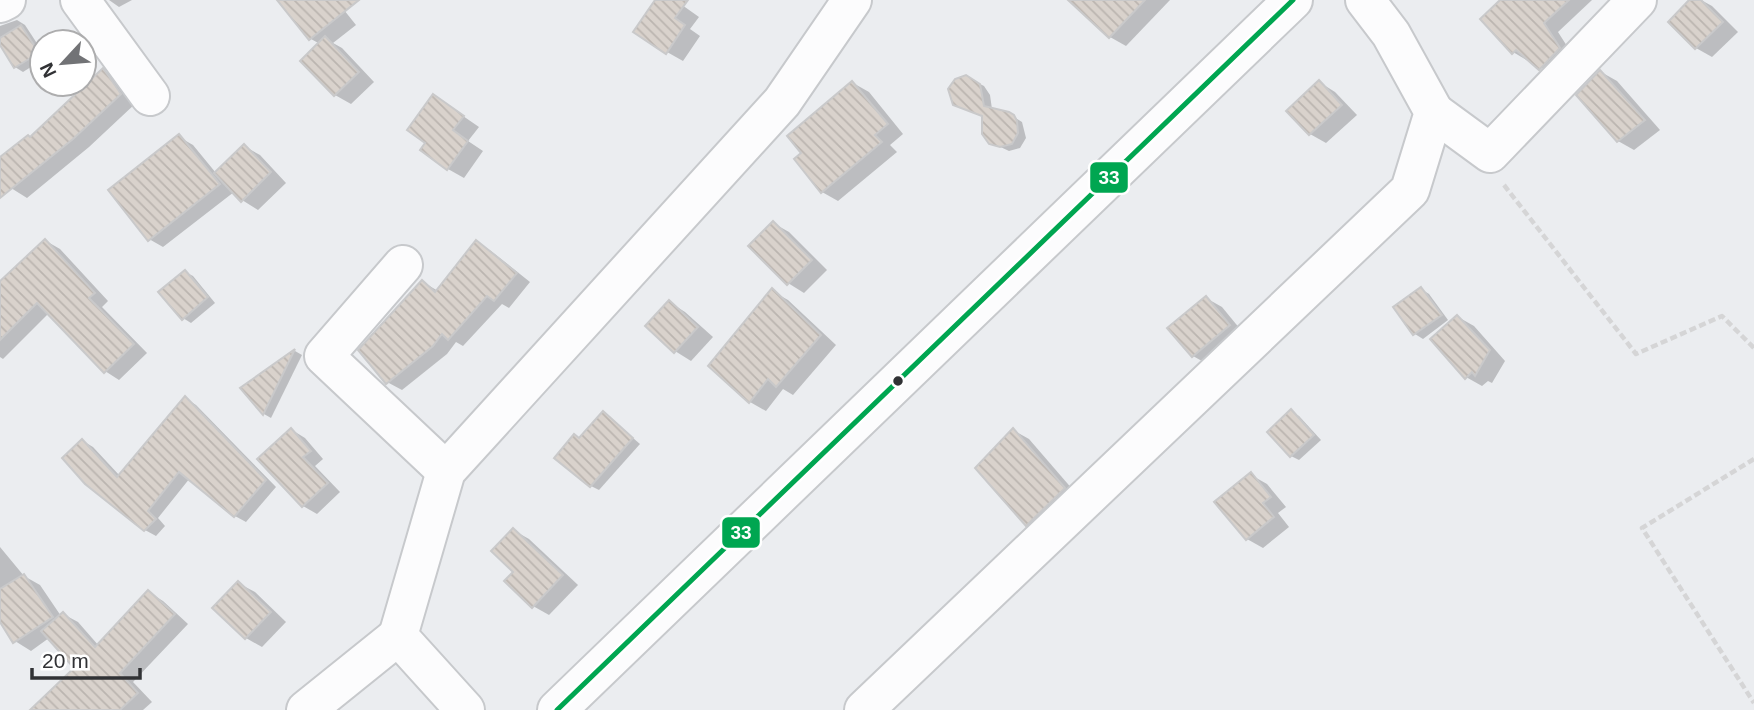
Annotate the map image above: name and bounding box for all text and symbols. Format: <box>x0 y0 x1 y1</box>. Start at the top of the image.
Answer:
north arrow <box>28 28 98 98</box>
text: N <box>36 59 61 81</box>
line badge: 33 <box>1089 161 1129 194</box>
text: 33 <box>1098 167 1120 188</box>
unlabelled marker <box>891 374 905 388</box>
line badge: 33 <box>721 516 761 549</box>
text: 33 <box>730 522 752 543</box>
scale bar <box>32 636 140 680</box>
text: 20 m <box>42 649 89 672</box>

